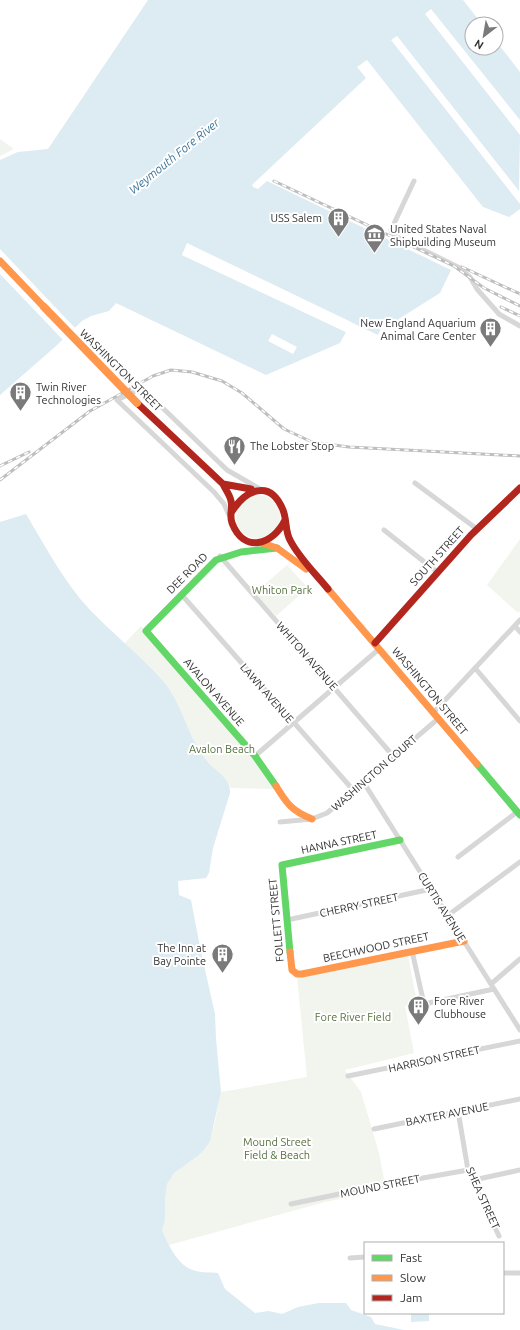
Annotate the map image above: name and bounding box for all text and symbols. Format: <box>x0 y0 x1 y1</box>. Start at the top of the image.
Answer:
north arrow <box>464 16 504 56</box>
text: N <box>472 37 485 52</box>
water label: Weymouth Fore River <box>126 115 222 196</box>
building icon: USS Salem <box>325 205 351 238</box>
place label: USS Salem <box>271 212 322 224</box>
museum icon: United States Naval Shipbuilding Museum <box>361 222 387 255</box>
place label: United States Naval Shipbuilding Museum <box>390 223 496 248</box>
building icon: New England Aquarium Animal Care Center <box>478 316 504 349</box>
place label: New England Aquarium Animal Care Center <box>360 317 477 342</box>
street label: WASHINGTON STREET <box>78 327 164 413</box>
building icon: Twin River Technologies <box>7 380 33 413</box>
place label: Twin River Technologies <box>36 381 101 406</box>
restaurant icon: The Lobster Stop <box>222 433 248 466</box>
place label: The Lobster Stop <box>250 440 334 452</box>
street label: SOUTH STREET <box>407 524 467 588</box>
street label: DEE ROAD <box>164 550 210 596</box>
park label: Whiton Park <box>252 584 313 596</box>
street label: WHITON AVENUE <box>274 619 340 693</box>
street label: WASHINGTON STREET <box>390 645 470 737</box>
street label: AVALON AVENUE <box>181 656 247 728</box>
street label: LAWN AVENUE <box>238 661 296 725</box>
street label: WASHINGTON COURT <box>329 733 419 813</box>
park label: Avalon Beach <box>189 743 255 755</box>
street label: HANNA STREET <box>300 828 378 856</box>
street label: CURTIS AVENUE <box>416 870 468 944</box>
street label: FOLLETT STREET <box>266 878 286 962</box>
street label: CHERRY STREET <box>318 891 400 919</box>
street label: BEECHWOOD STREET <box>322 930 430 964</box>
building icon: The Inn at Bay Pointe <box>209 941 235 974</box>
place label: The Inn at Bay Pointe <box>153 942 207 967</box>
building icon: Fore River Clubhouse <box>405 994 431 1027</box>
place label: Fore River Clubhouse <box>434 995 486 1020</box>
park label: Fore River Field <box>315 1011 391 1023</box>
street label: HARRISON STREET <box>387 1043 481 1075</box>
street label: BAXTER AVENUE <box>404 1100 490 1128</box>
park label: Mound Street Field & Beach <box>243 1136 312 1161</box>
street label: SHEA STREET <box>464 1165 502 1231</box>
street label: MOUND STREET <box>339 1172 421 1200</box>
legend <box>364 1242 504 1314</box>
text: Fast <box>400 1251 422 1264</box>
text: Slow <box>400 1271 426 1284</box>
text: Jam <box>400 1291 422 1304</box>

